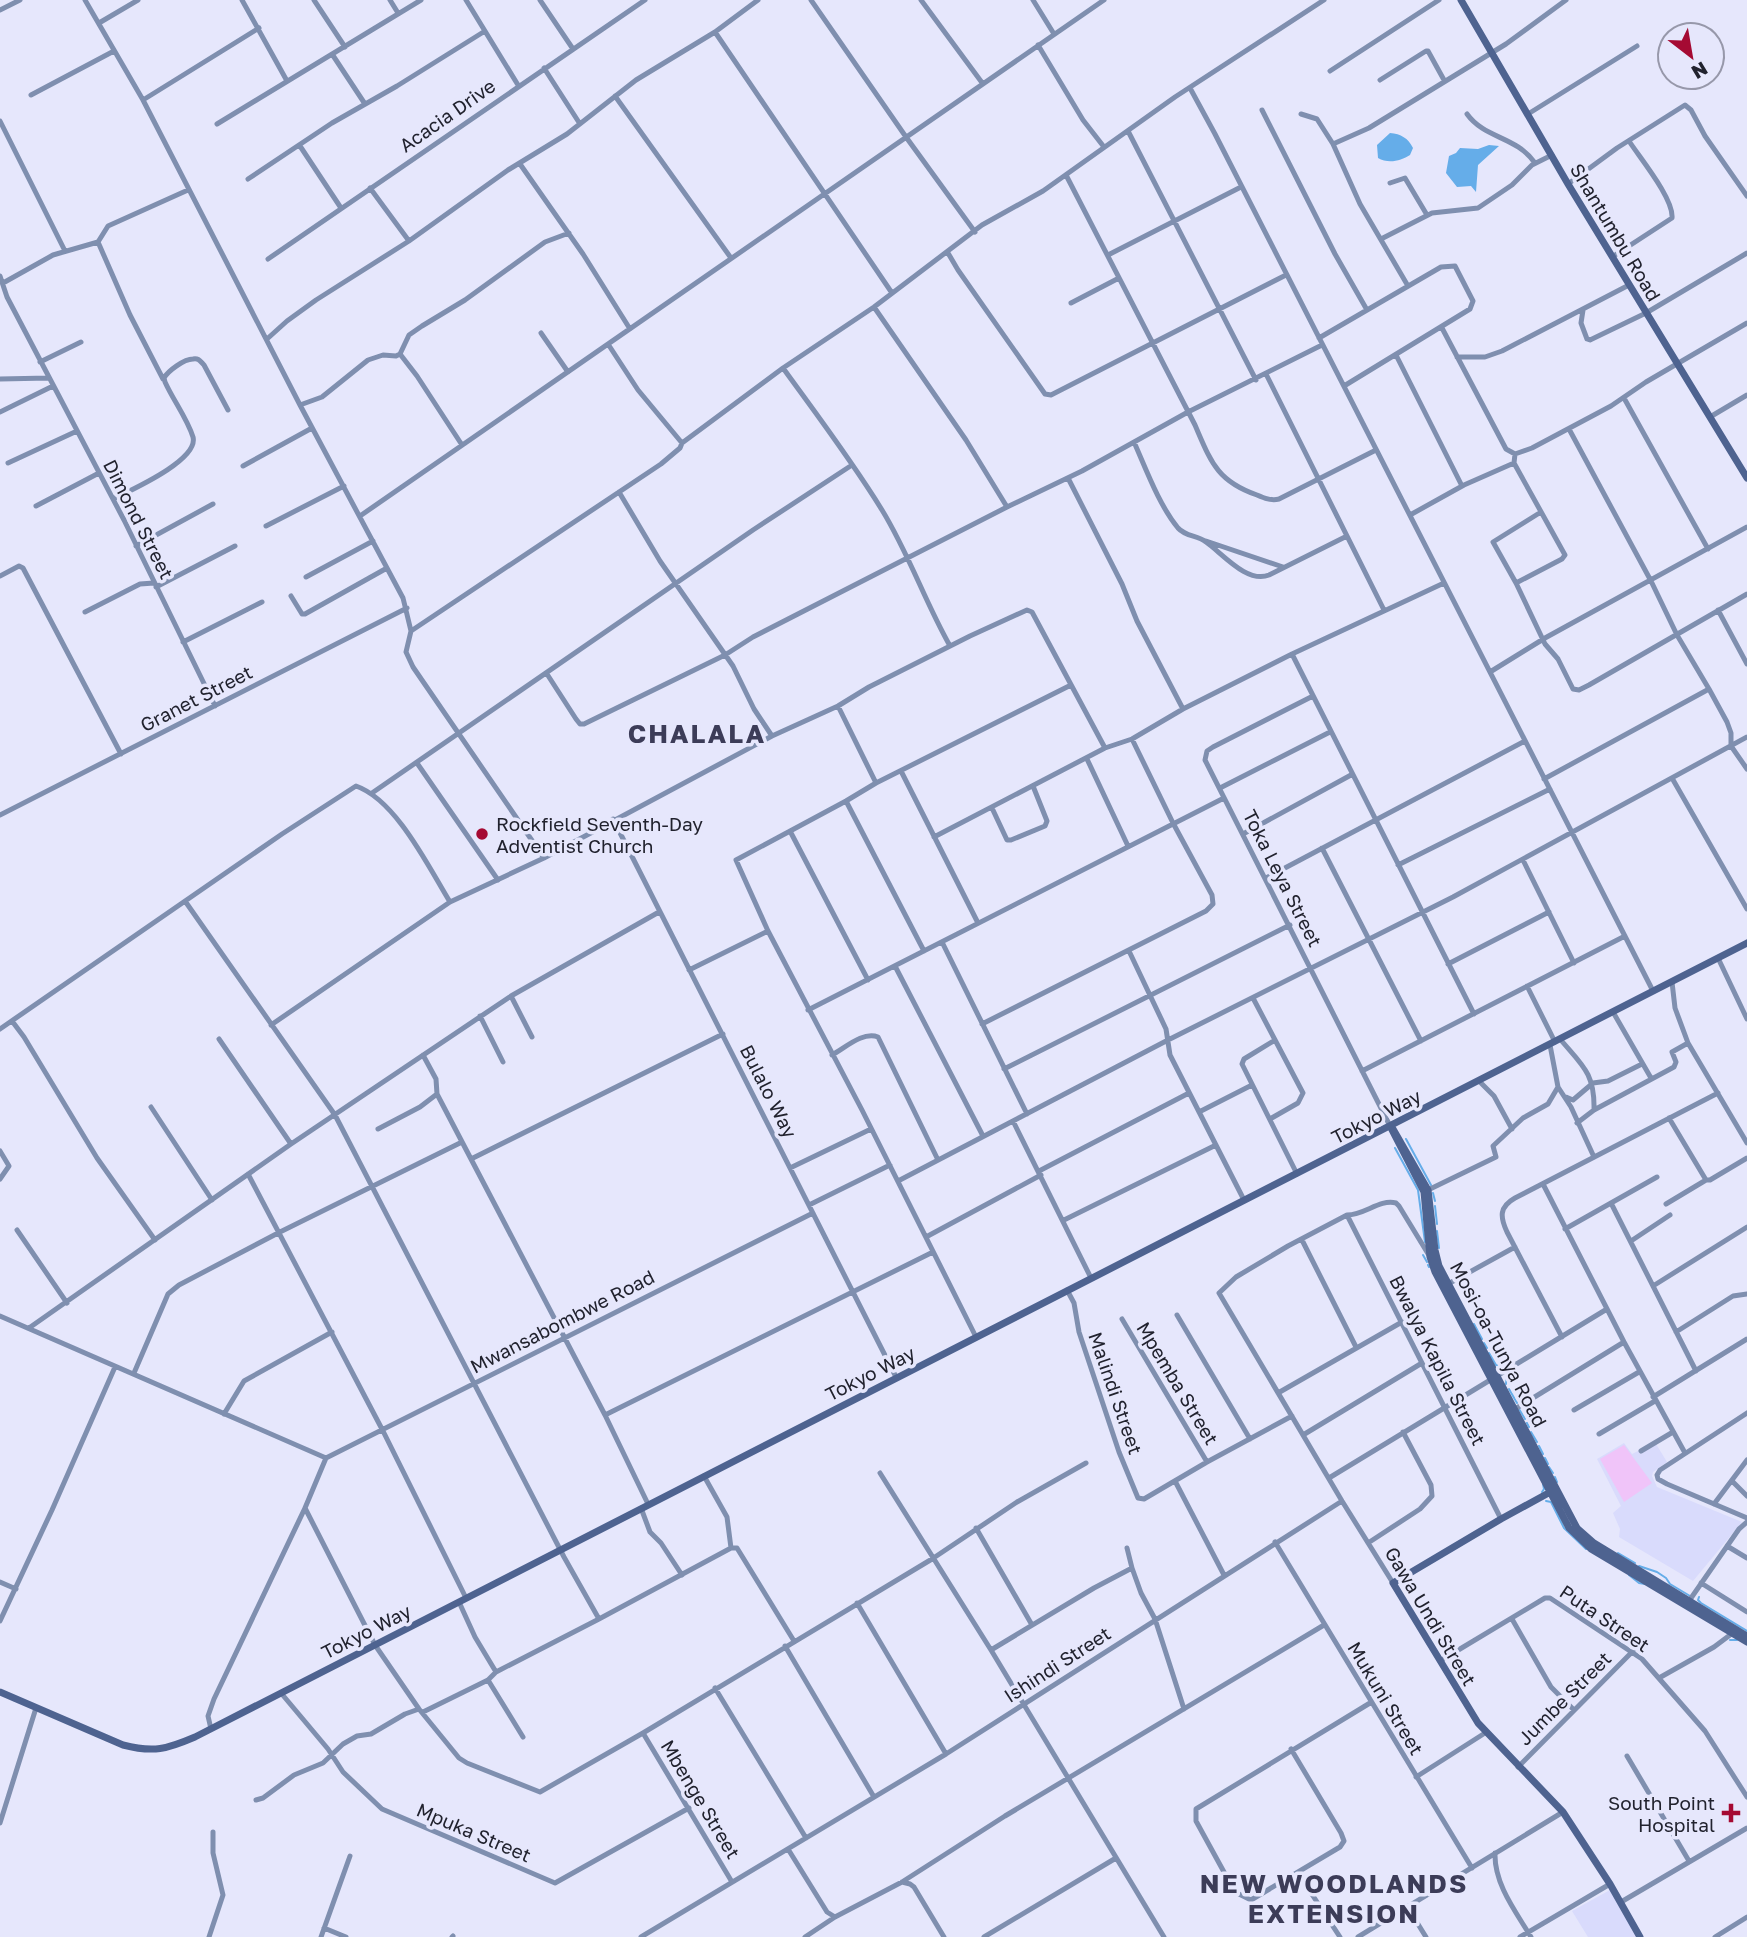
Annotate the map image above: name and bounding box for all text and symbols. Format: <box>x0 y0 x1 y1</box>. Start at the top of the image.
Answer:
north arrow <box>1656 21 1726 91</box>
text: N <box>1688 57 1712 85</box>
street label: Acacia Drive <box>395 74 499 156</box>
street label: Shantumbu Road <box>1566 159 1666 305</box>
street label: Dimond Street <box>99 455 179 583</box>
street label: Granet Street <box>136 660 256 736</box>
district label: CHALALA <box>628 718 766 749</box>
street label: Toka Leya Street <box>1239 806 1327 950</box>
place label: Rockfield Seventh-Day Adventist Church <box>496 812 703 857</box>
marker: Rockfield Seventh-Day Adventist Church <box>474 826 490 842</box>
street label: Bulalo Way <box>736 1041 802 1142</box>
street label: Tokyo Way <box>1327 1084 1425 1148</box>
street label: Mosi-oa-Tunya Road <box>1446 1257 1552 1431</box>
street label: Mwansabombwe Road <box>466 1265 658 1377</box>
street label: Bwalya Kapila Street <box>1385 1271 1491 1449</box>
street label: Mpemba Street <box>1132 1317 1224 1449</box>
street label: Malindi Street <box>1084 1329 1148 1457</box>
street label: Tokyo Way <box>821 1341 919 1405</box>
street label: Gawa Undi Street <box>1381 1542 1481 1690</box>
street label: Puta Street <box>1556 1580 1654 1656</box>
street label: Tokyo Way <box>317 1599 415 1663</box>
street label: Ishindi Street <box>999 1621 1115 1707</box>
street label: Mukuni Street <box>1343 1637 1429 1759</box>
street label: Jumbe Street <box>1513 1647 1615 1749</box>
street label: Mbenge Street <box>657 1735 745 1863</box>
place label: South Point Hospital <box>1608 1791 1715 1836</box>
street label: Mpuka Street <box>413 1798 535 1866</box>
marker: South Point Hospital <box>1721 1803 1741 1823</box>
district label: NEW WOODLANDS EXTENSION <box>1200 1868 1468 1929</box>

